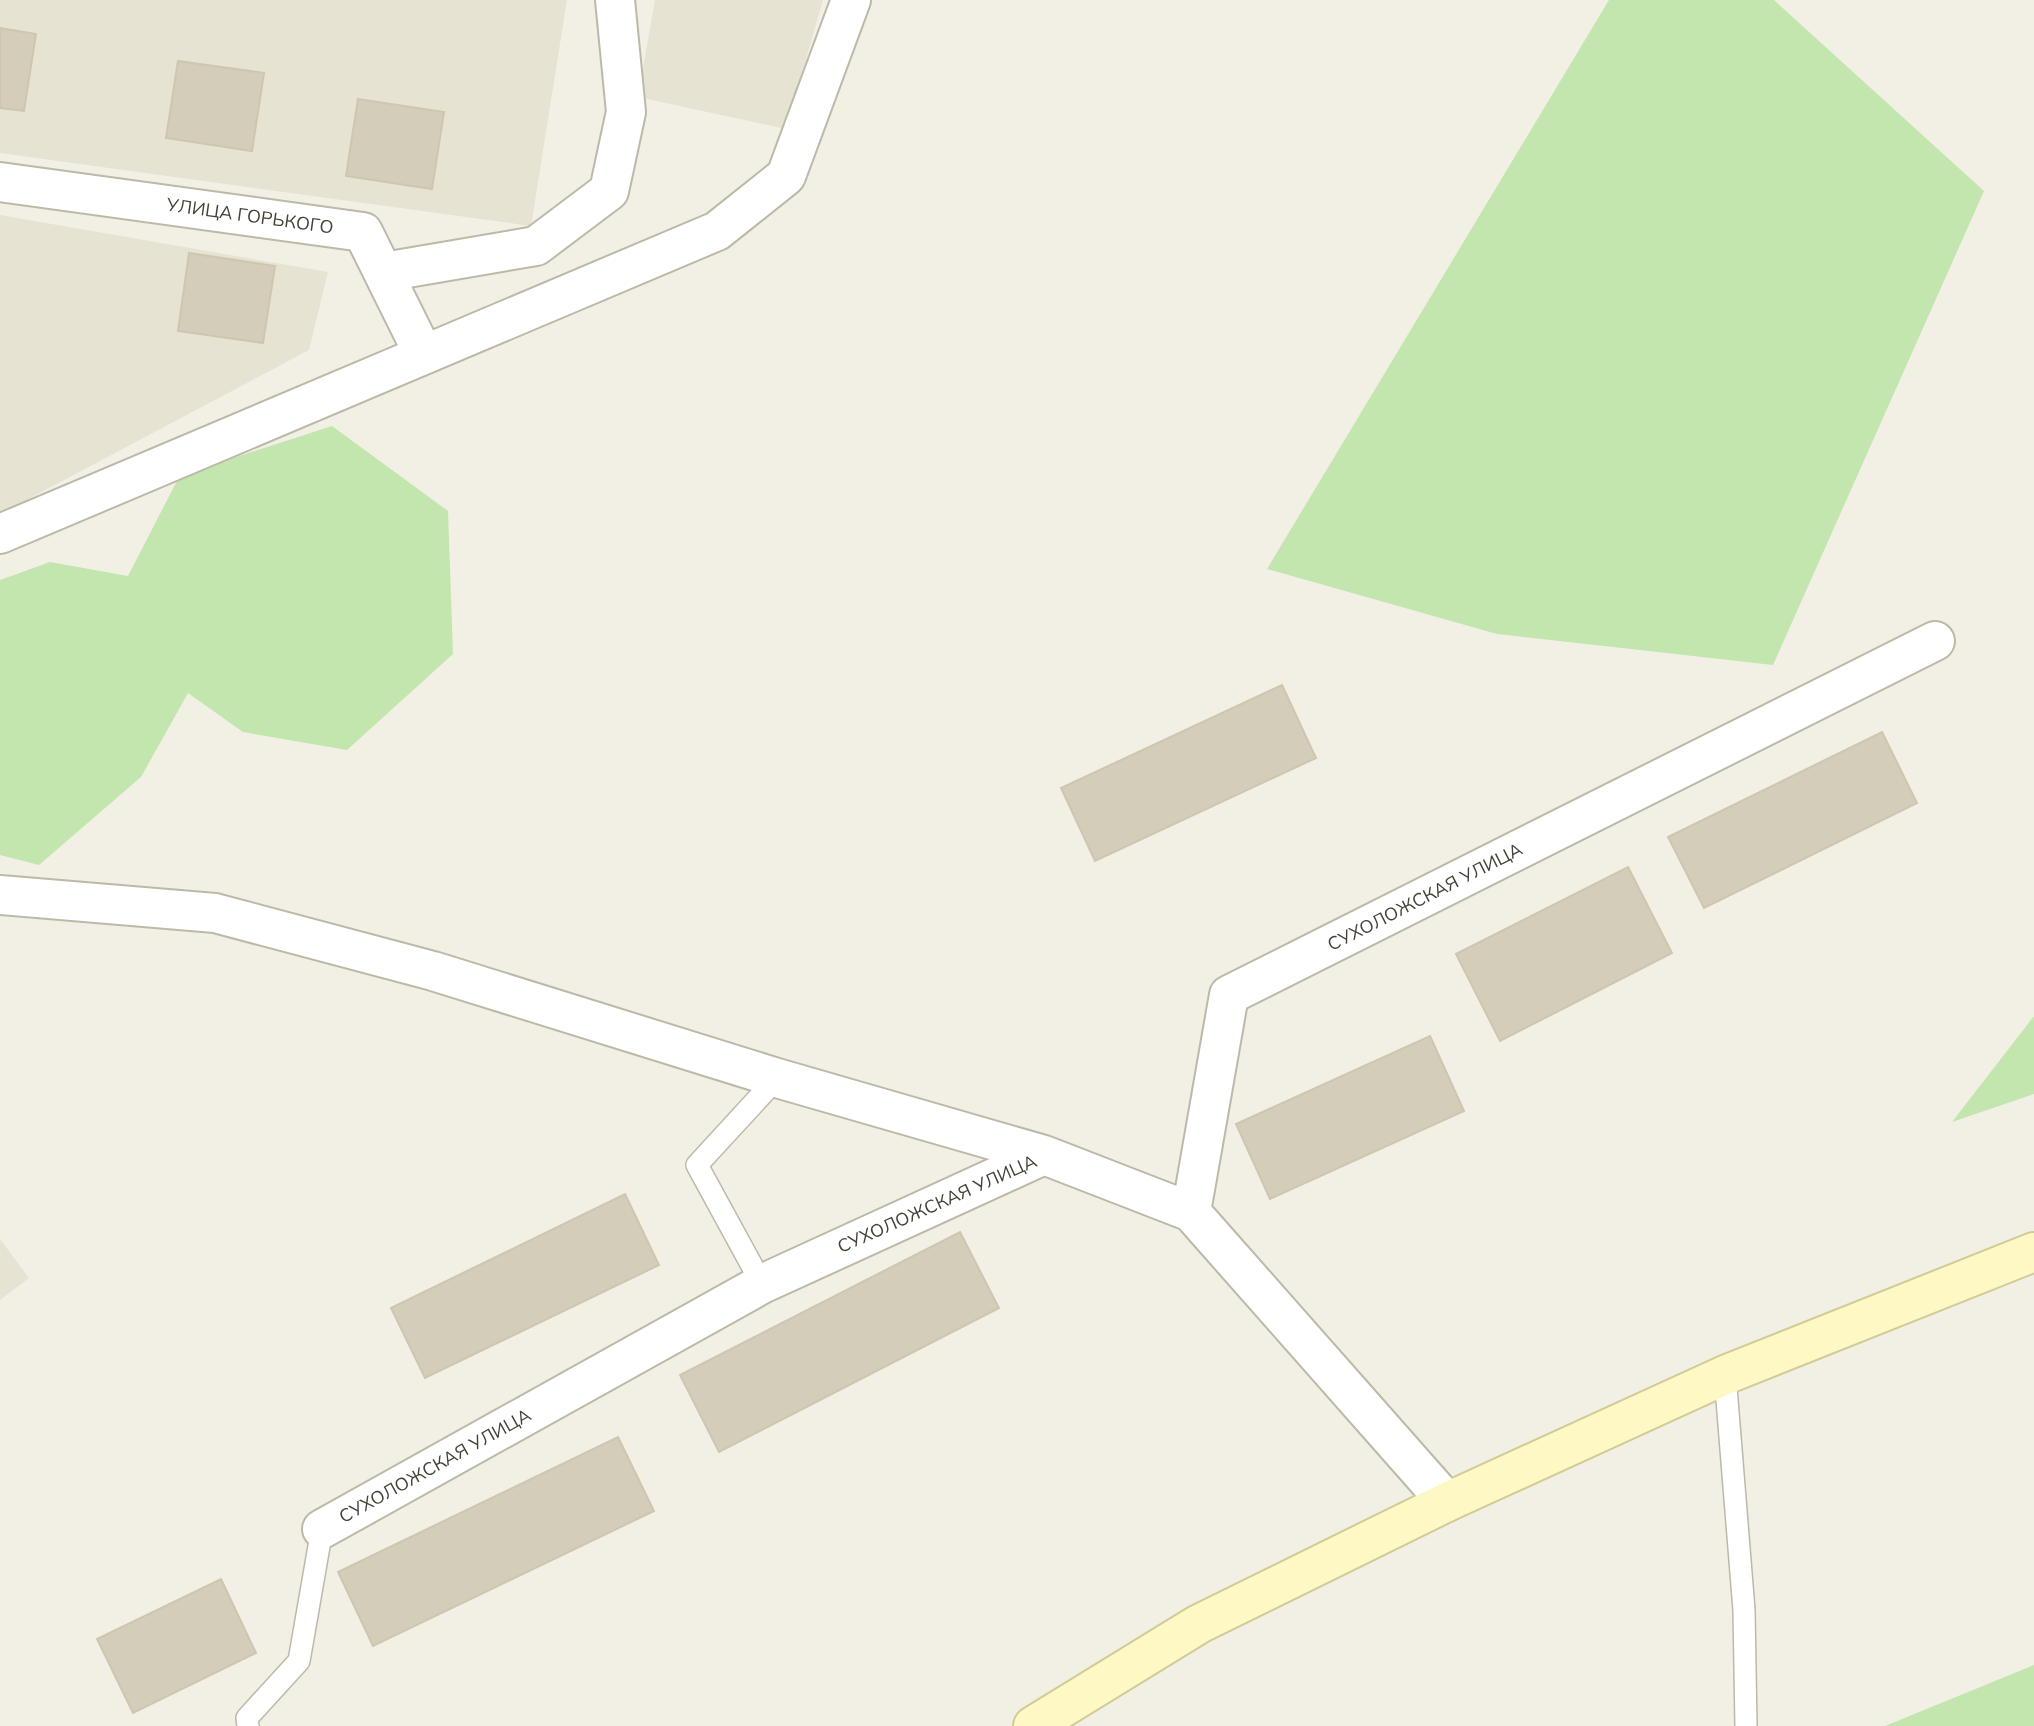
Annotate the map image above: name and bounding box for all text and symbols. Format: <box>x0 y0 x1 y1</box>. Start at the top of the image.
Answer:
street label: УЛИЦА ГОРЬКОГО <box>164 192 335 239</box>
street label: СУХОЛОЖСКАЯ УЛИЦА <box>1323 837 1526 956</box>
street label: СУХОЛОЖСКАЯ УЛИЦА <box>834 1149 1040 1258</box>
street label: СУХОЛОЖСКАЯ УЛИЦА <box>335 1403 535 1528</box>

